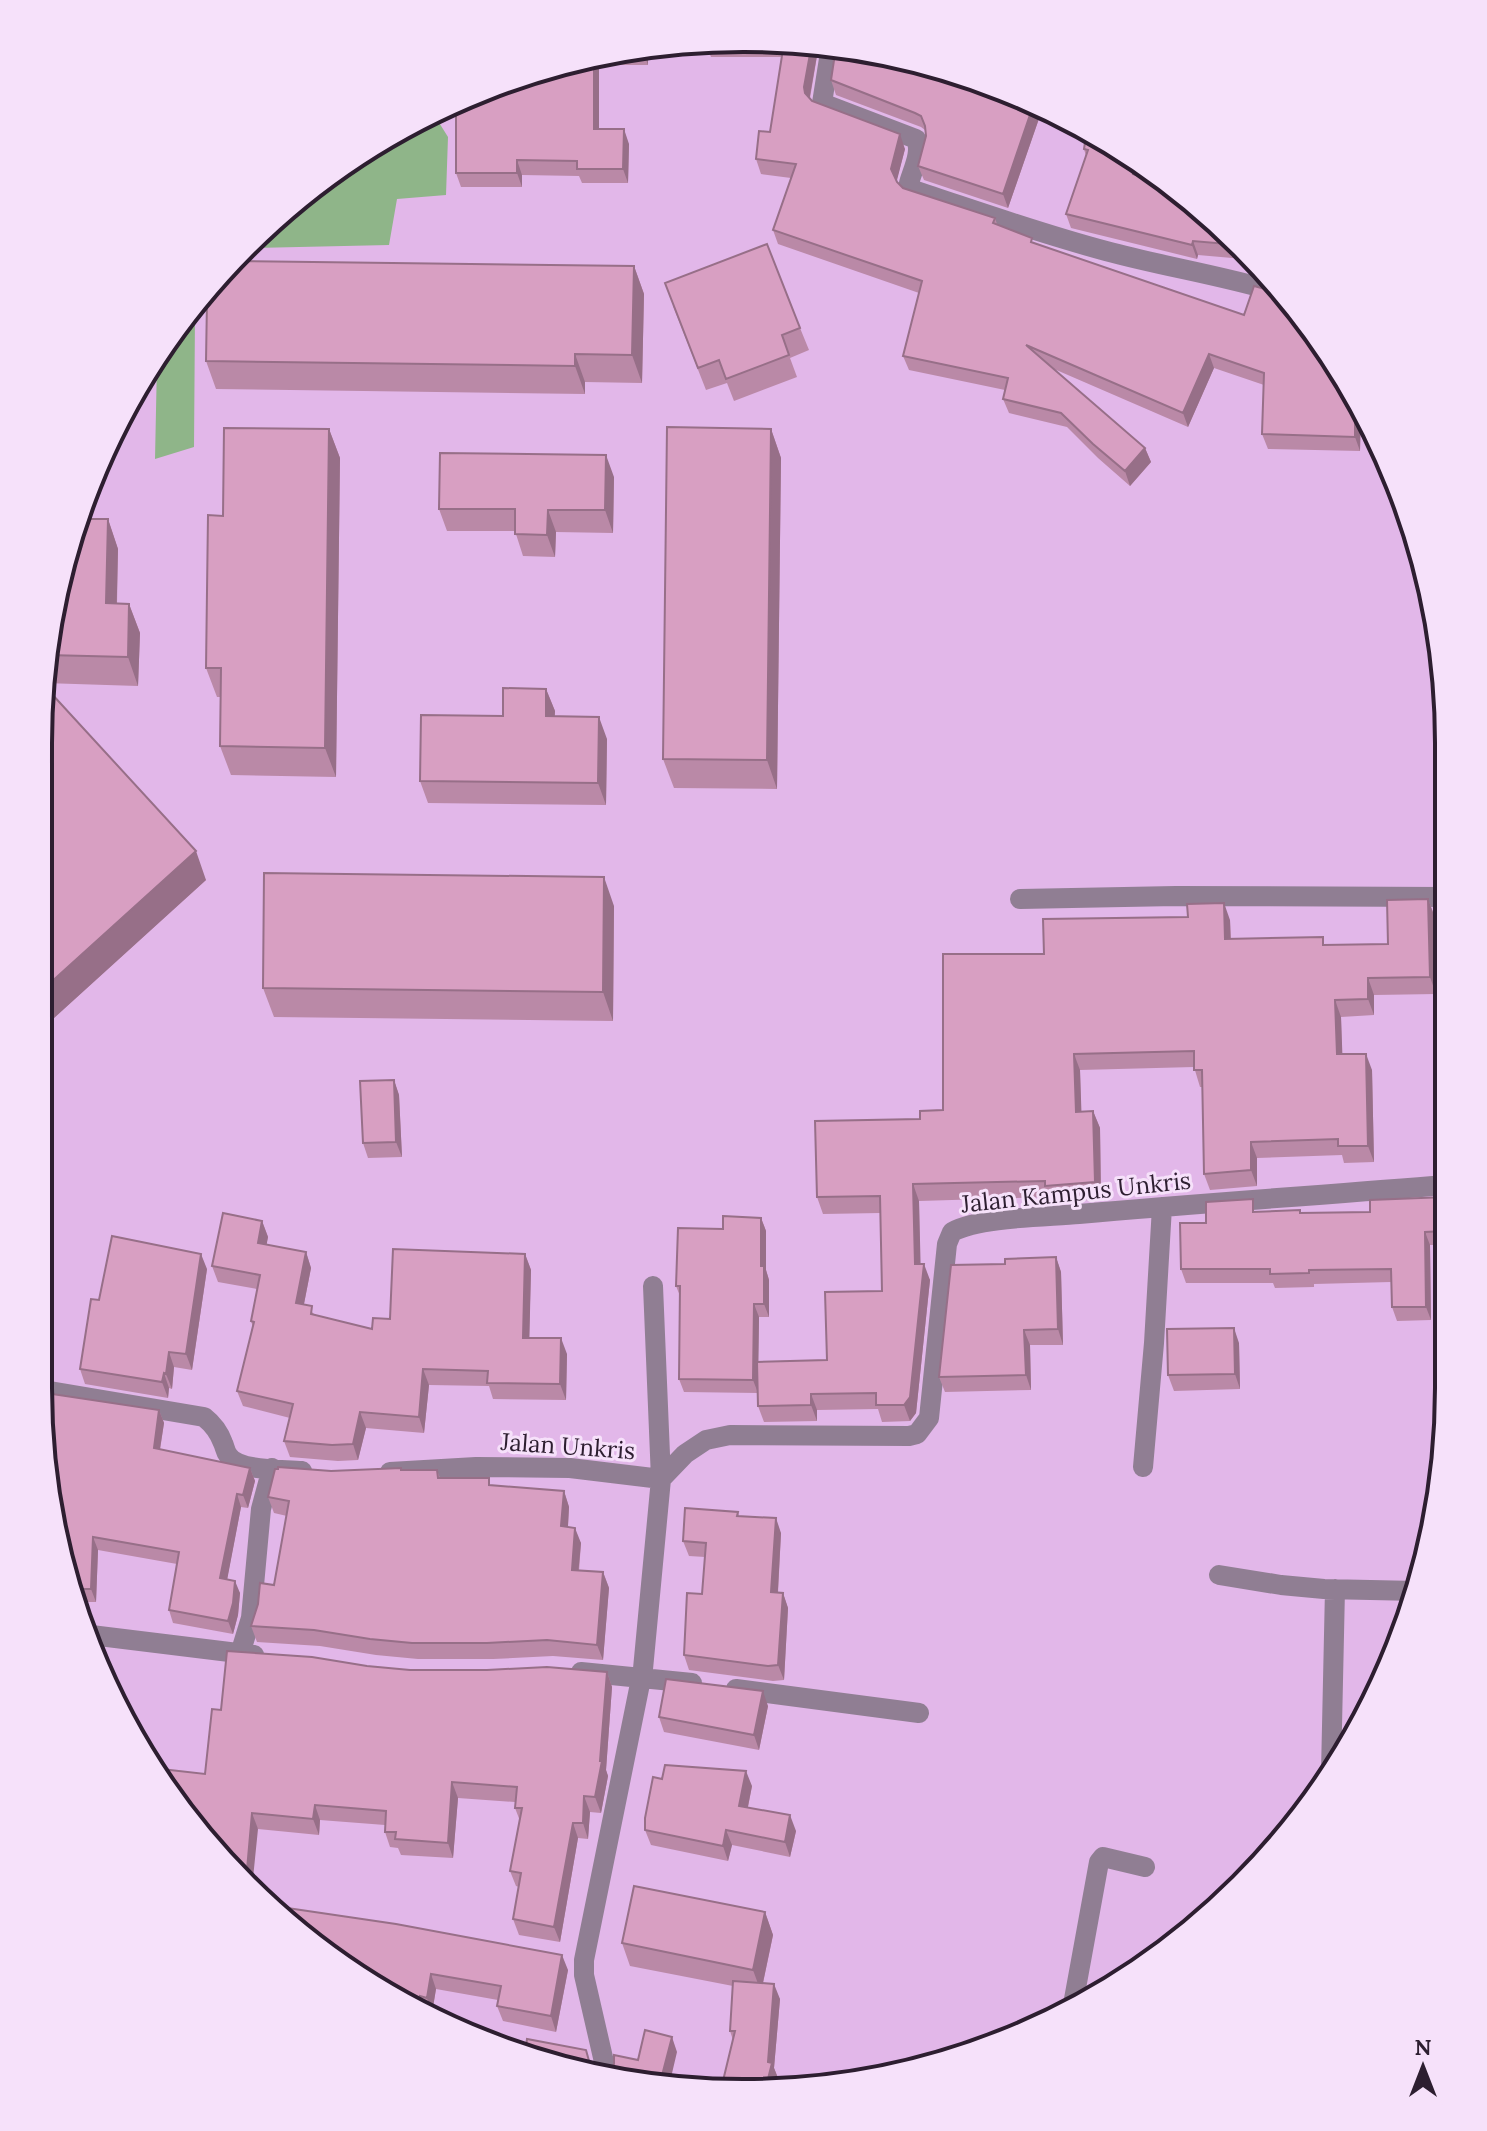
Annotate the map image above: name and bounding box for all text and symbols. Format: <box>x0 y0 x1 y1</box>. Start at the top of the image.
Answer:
street label: Jalan Kampus Unkris <box>959 1165 1192 1220</box>
street label: Jalan Unkris <box>499 1426 636 1466</box>
north arrow <box>1383 2027 1463 2107</box>
text: N <box>1414 2033 1432 2061</box>

